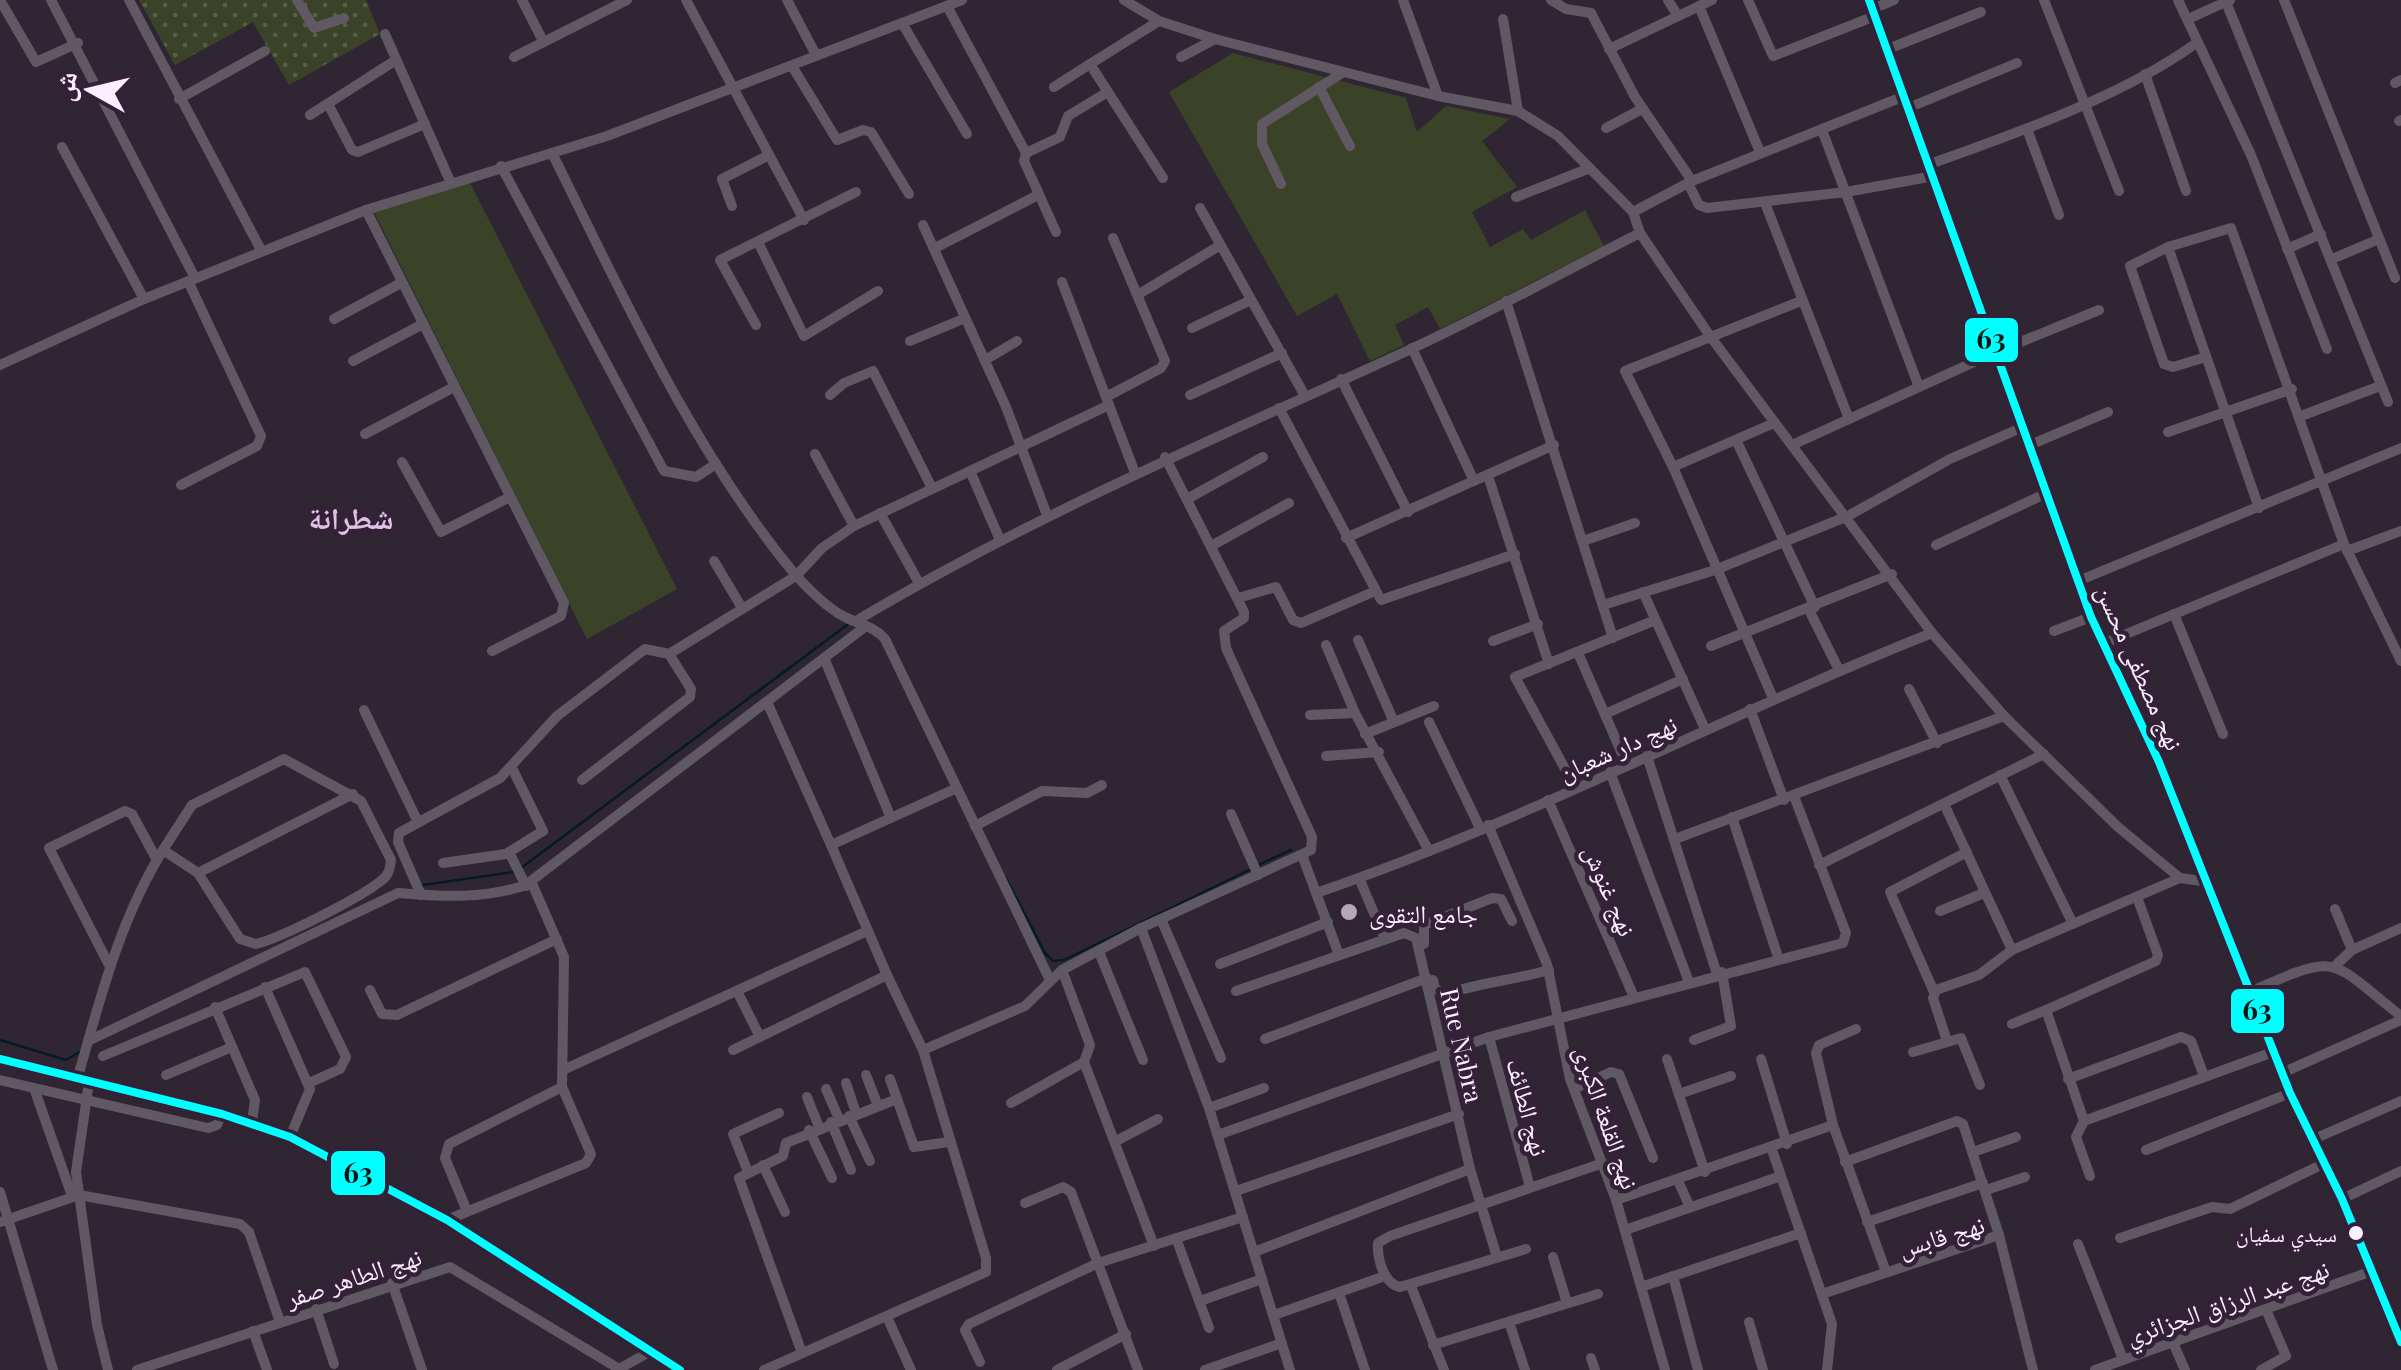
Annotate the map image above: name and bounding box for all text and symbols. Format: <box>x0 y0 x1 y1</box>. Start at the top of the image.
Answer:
north arrow <box>40 40 140 140</box>
text: ش <box>43 69 84 104</box>
line badge: 63 <box>1963 316 2020 364</box>
text: 63 <box>1976 319 2006 356</box>
district label: شطرانة <box>309 497 393 537</box>
street label: نهج مصطفى محسن <box>2089 579 2192 756</box>
street label: نهج دار شعبان <box>1552 706 1682 789</box>
street label: نهج غنوش <box>1576 839 1645 941</box>
place label: جامع التقوى <box>1369 896 1478 930</box>
marker: جامع التقوى <box>1338 901 1360 923</box>
street label: Rue Nabra <box>1434 984 1492 1106</box>
line badge: 63 <box>2229 987 2286 1035</box>
text: 63 <box>2242 990 2272 1027</box>
street label: نهج القلعة الكبرى <box>1567 1041 1648 1194</box>
street label: نهج الطائف <box>1499 1054 1558 1160</box>
line badge: 63 <box>329 1149 387 1197</box>
text: 63 <box>343 1153 373 1190</box>
street label: نهج قابس <box>1894 1206 1988 1265</box>
place label: سيدي سفيان <box>2236 1218 2337 1252</box>
marker: سيدي سفيان <box>2346 1223 2366 1243</box>
street label: نهج الطاهر صفر <box>280 1239 425 1315</box>
street label: نهج عبد الرزاق الجزائري <box>2121 1251 2335 1356</box>

